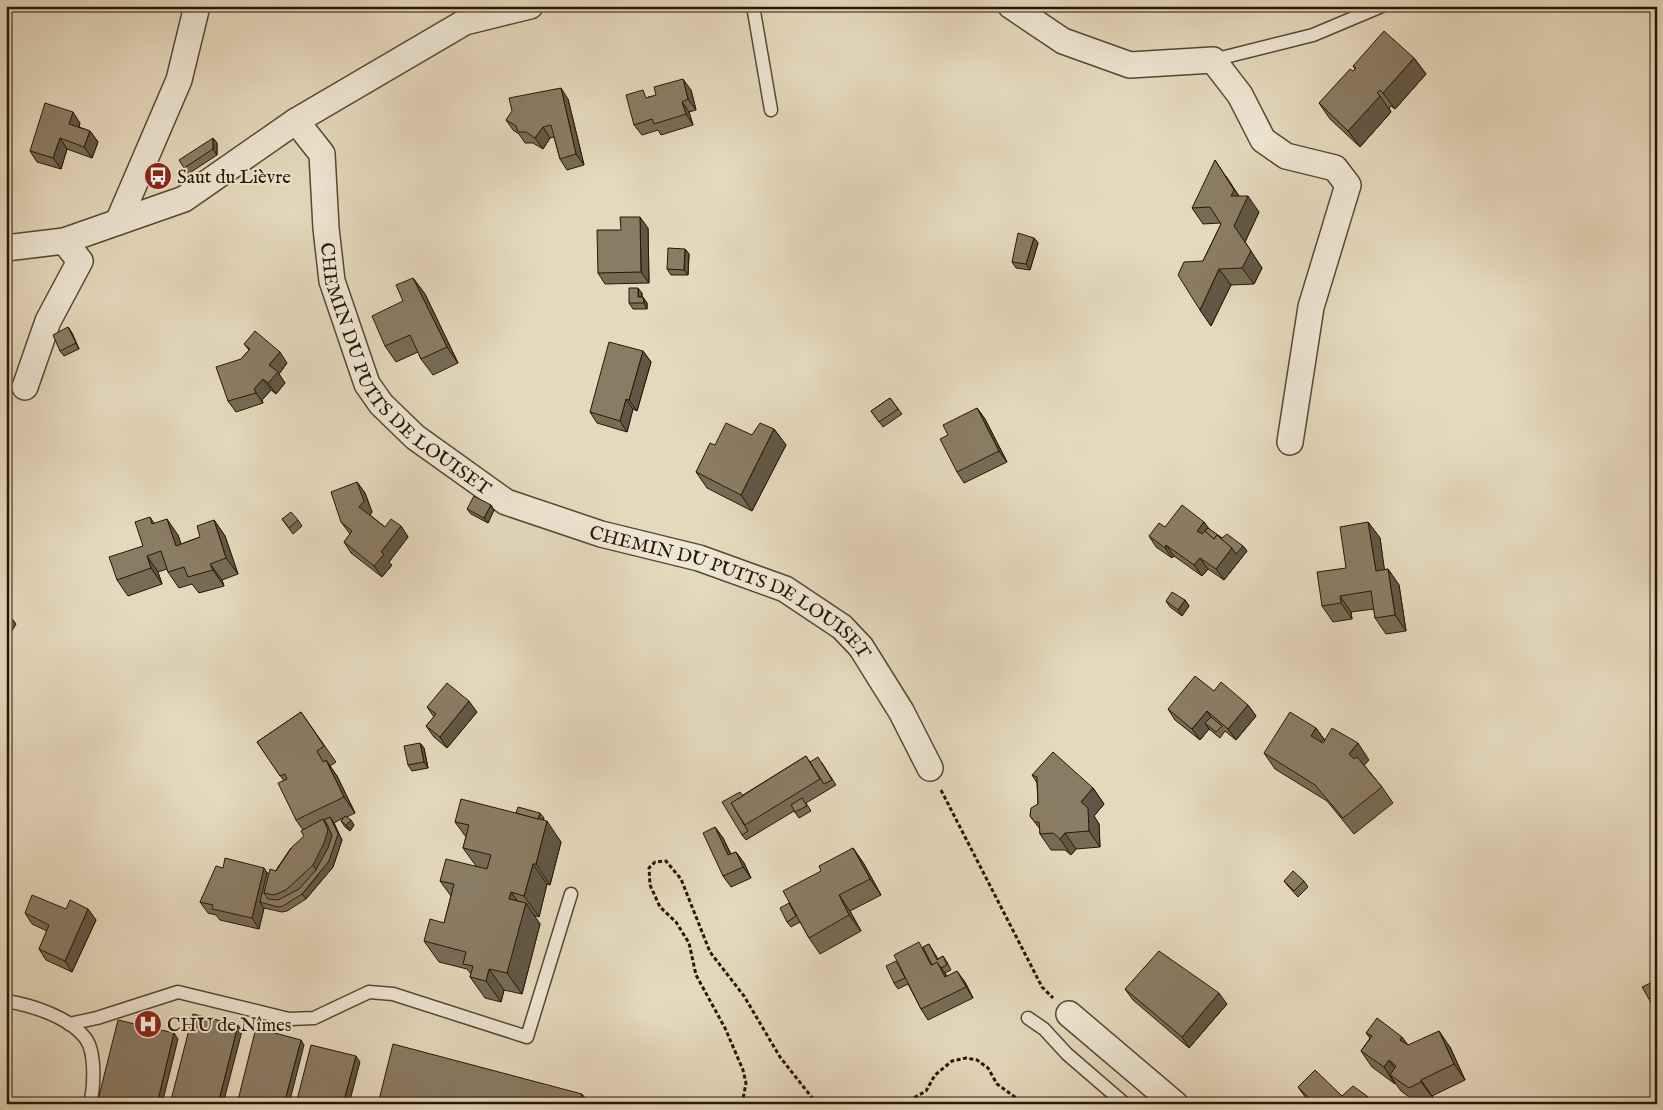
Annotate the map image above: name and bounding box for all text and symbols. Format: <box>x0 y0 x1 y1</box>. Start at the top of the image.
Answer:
bus stop icon: Saut du Lièvre <box>143 161 173 191</box>
place label: Saut du Lièvre <box>177 166 291 190</box>
street label: CHEMIN DU PUITS DE LOUISET <box>314 241 495 502</box>
street label: CHEMIN DU PUITS DE LOUISET <box>586 521 875 664</box>
hospital icon: CHU de Nîmes <box>133 1009 163 1039</box>
place label: CHU de Nîmes <box>167 1014 291 1038</box>

